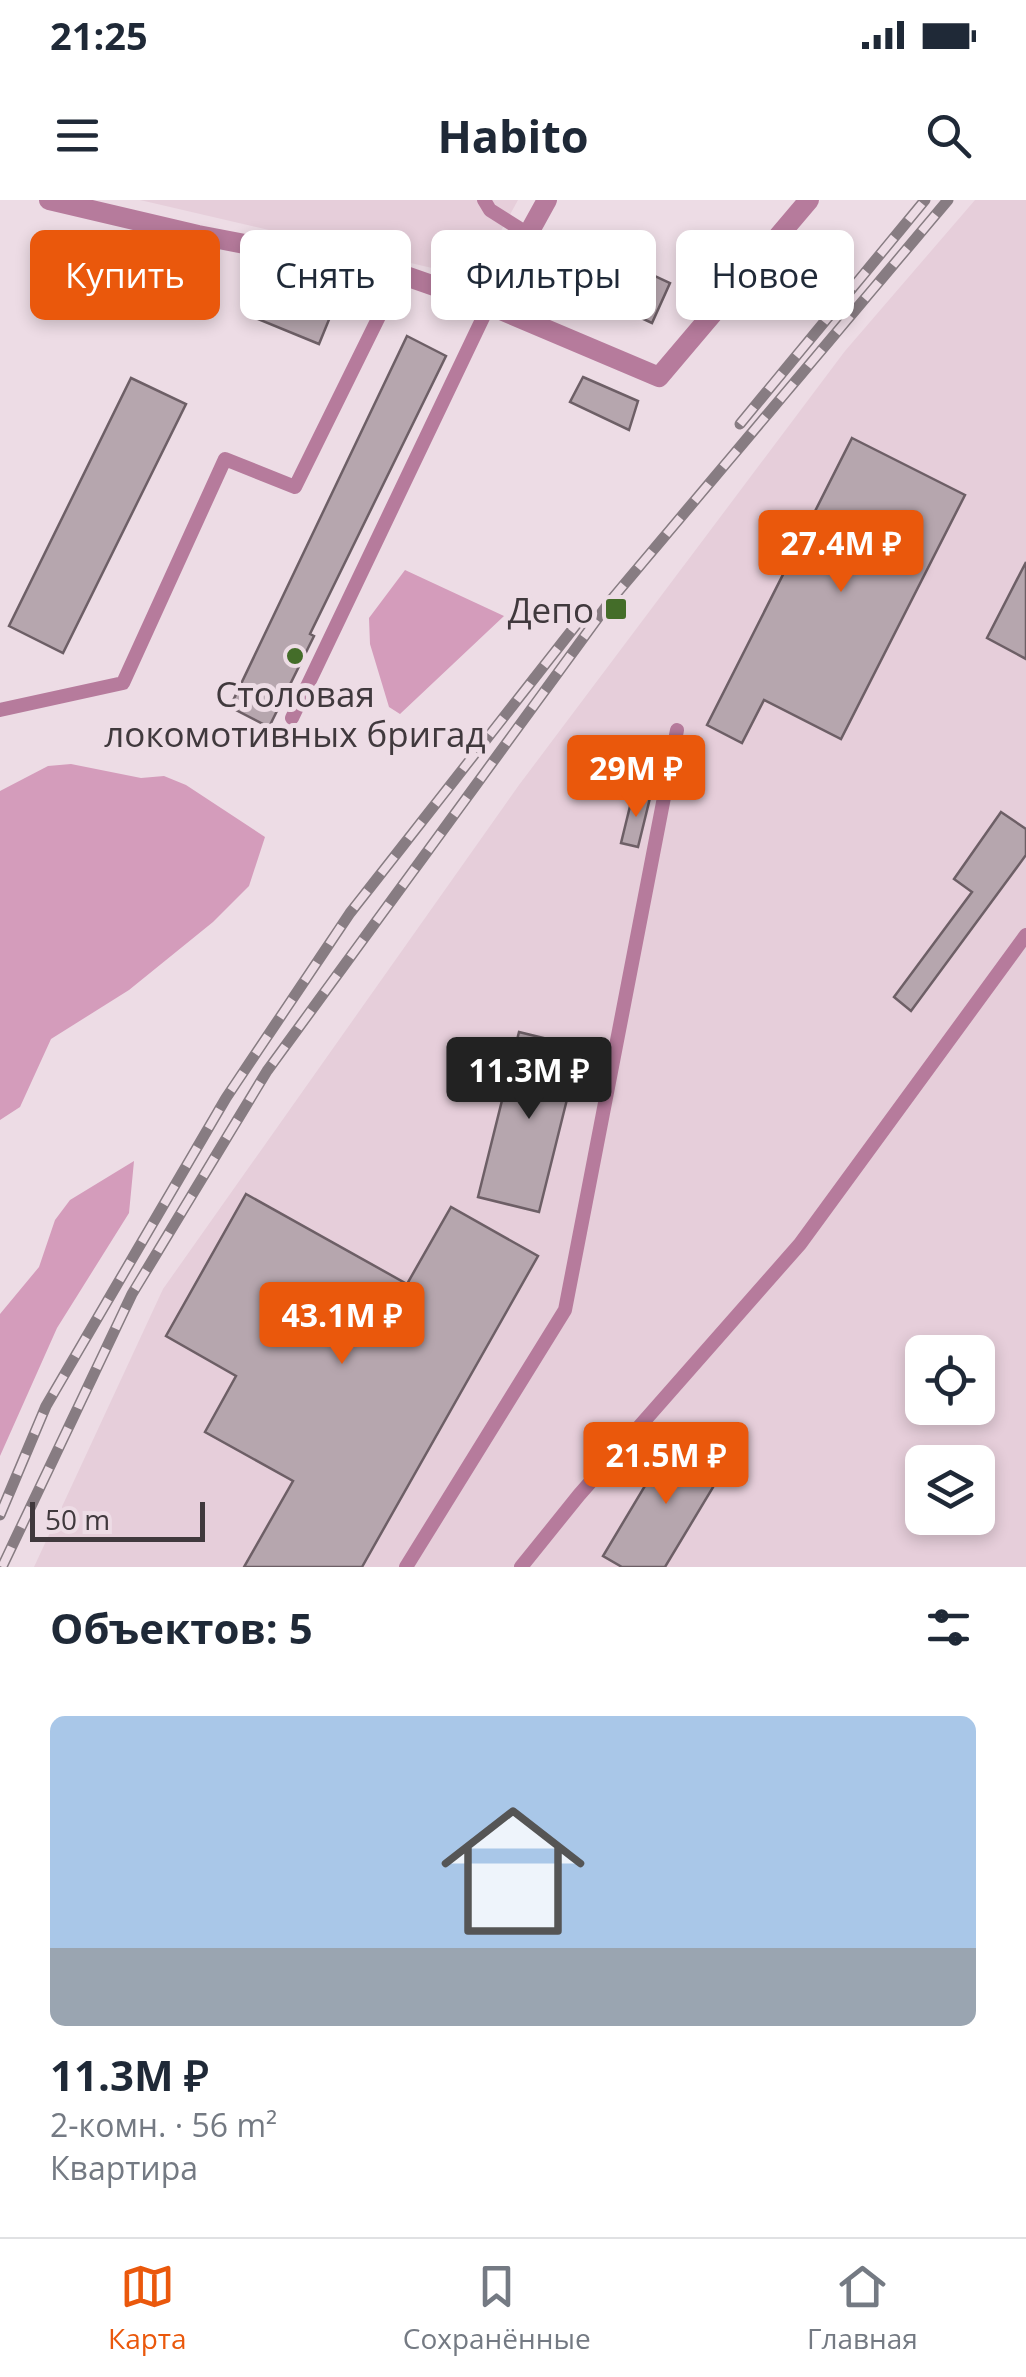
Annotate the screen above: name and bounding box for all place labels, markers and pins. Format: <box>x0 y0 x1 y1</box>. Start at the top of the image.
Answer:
pin: 27.4M ₽ <box>749 510 933 595</box>
place label: Депо <box>508 586 594 633</box>
marker: Депо <box>603 596 629 622</box>
marker: Столовая локомотивных бригад <box>284 645 306 667</box>
place label: Столовая локомотивных бригад <box>104 670 486 757</box>
pin: 29M ₽ <box>566 735 706 820</box>
pin: 11.3M ₽ <box>437 1037 621 1122</box>
pin: 43.1M ₽ <box>250 1282 434 1367</box>
pin: 21.5M ₽ <box>574 1422 758 1507</box>

